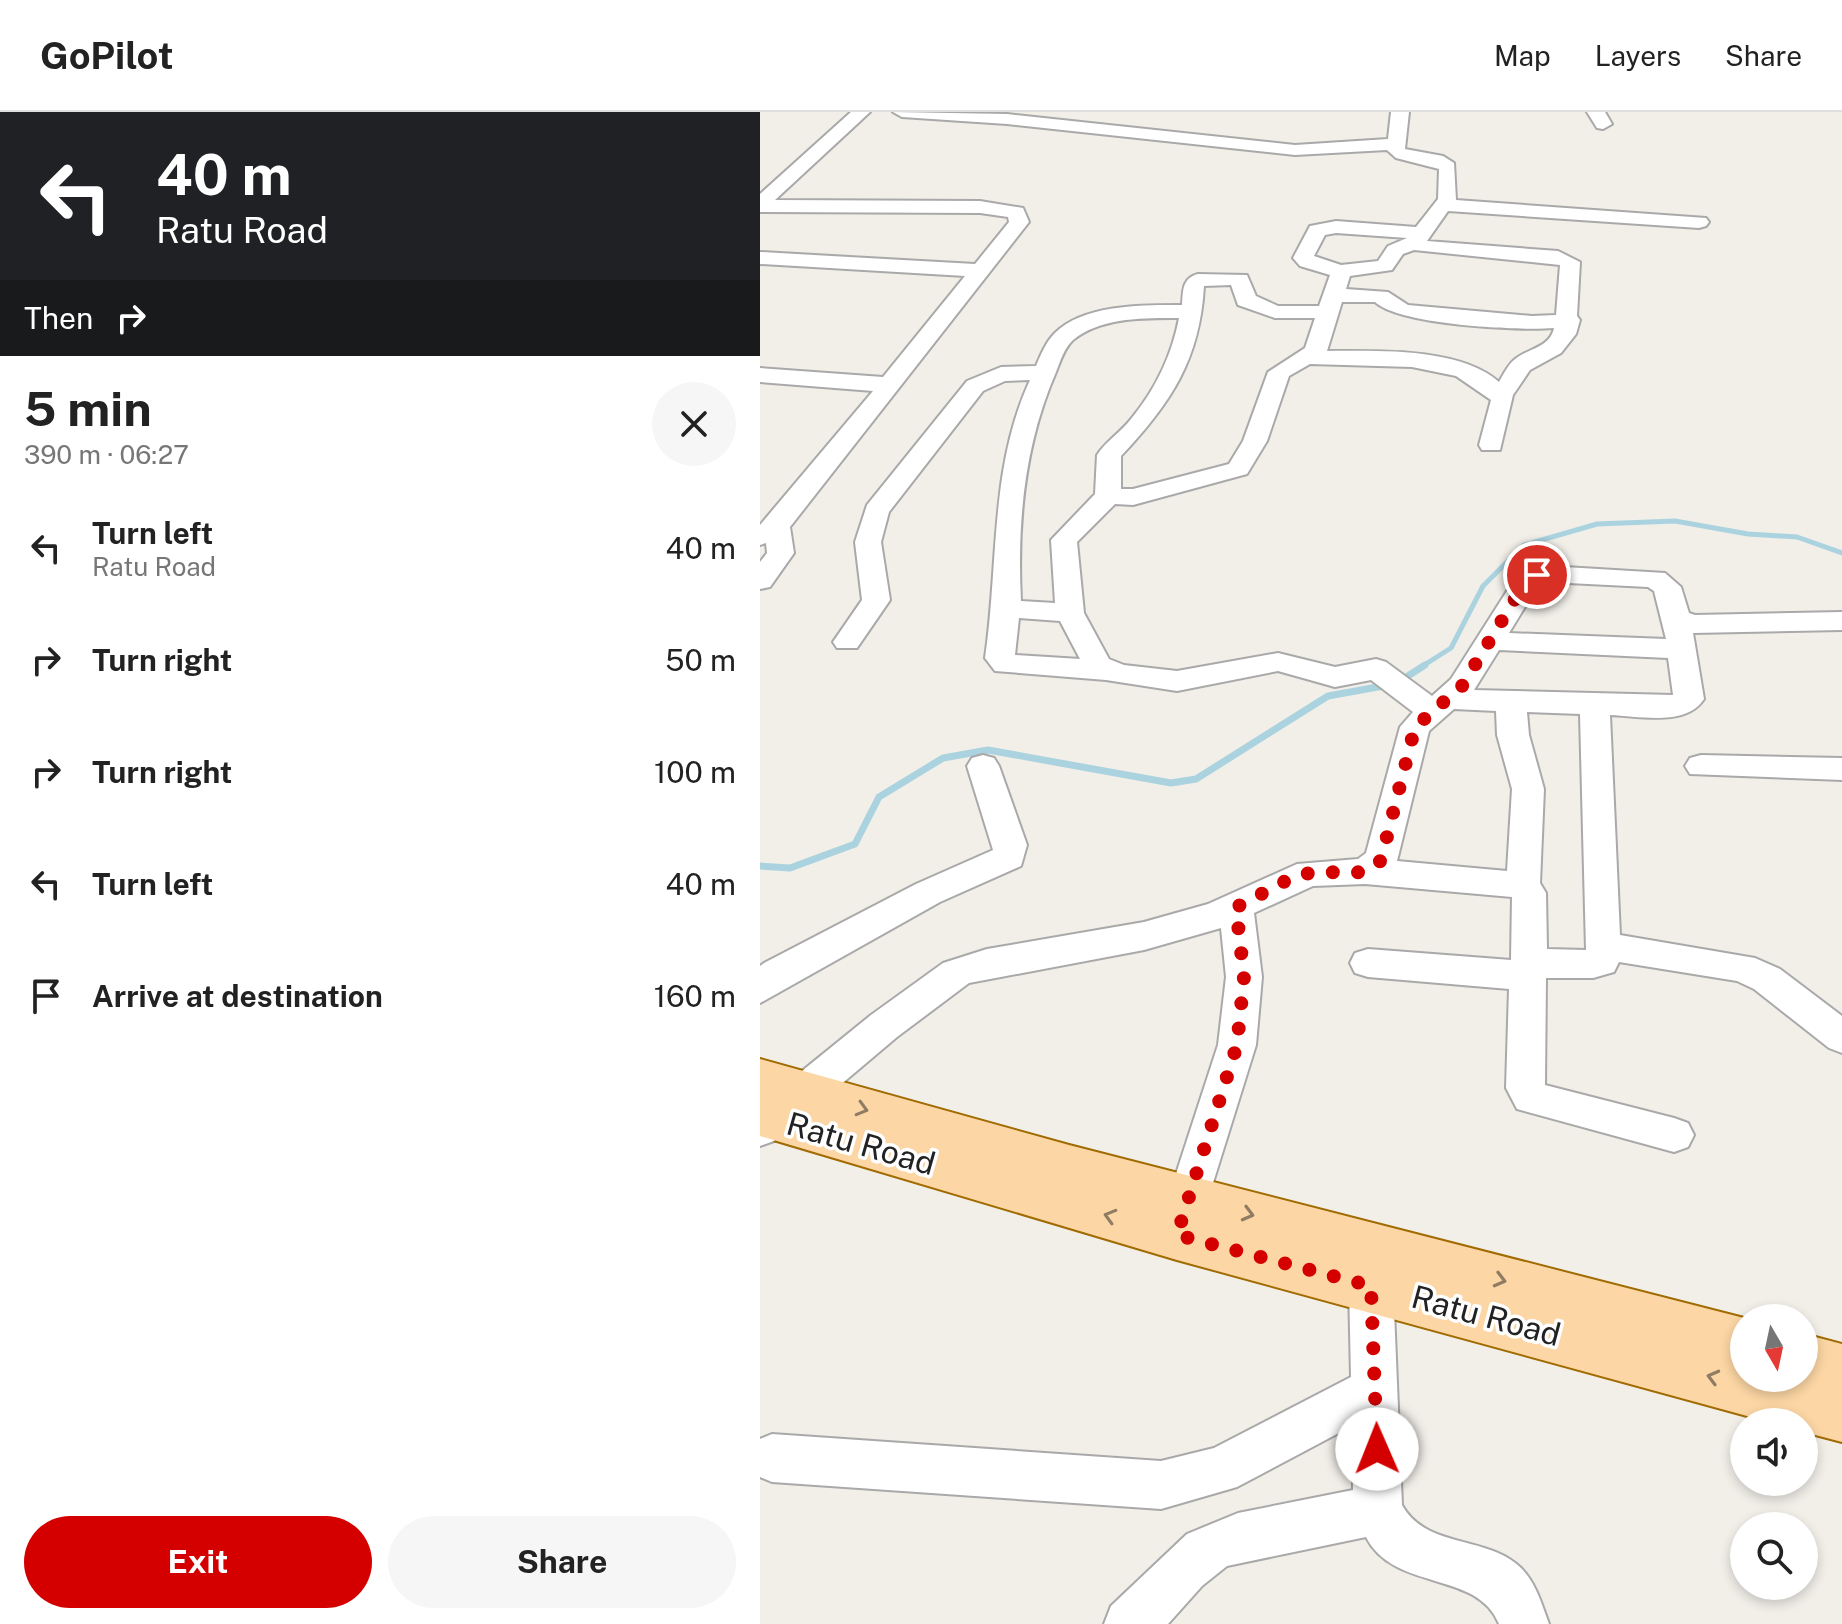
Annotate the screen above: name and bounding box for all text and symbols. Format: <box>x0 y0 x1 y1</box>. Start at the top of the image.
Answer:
text: GoPilot <box>40 33 174 78</box>
text: Map <box>1494 39 1551 72</box>
text: Layers <box>1595 39 1681 72</box>
text: Share <box>1725 39 1802 72</box>
text: 40 m <box>156 142 292 208</box>
icon: left <box>24 144 128 248</box>
text: Ratu Road <box>156 209 328 251</box>
icon: right <box>109 296 153 340</box>
text: Then <box>24 300 93 336</box>
text: 5 min <box>24 380 152 437</box>
button: close <box>652 382 736 466</box>
text: 390 m · 06:27 <box>24 439 189 470</box>
text: Turn left <box>92 515 213 551</box>
icon: left <box>24 526 68 570</box>
text: 40 m <box>666 530 736 566</box>
pin <box>1503 541 1571 609</box>
text: Ratu Road <box>92 551 216 582</box>
icon: arrive <box>1515 553 1559 597</box>
icon: right <box>24 638 68 682</box>
text: Turn right <box>92 642 232 678</box>
text: 50 m <box>665 642 736 678</box>
icon: right <box>24 750 68 794</box>
text: Turn right <box>92 754 232 790</box>
text: 100 m <box>654 754 736 790</box>
icon: left <box>24 862 68 906</box>
text: Turn left <box>92 866 213 902</box>
text: 40 m <box>666 866 736 902</box>
icon: arrive <box>24 974 68 1018</box>
text: Arrive at destination <box>92 978 383 1014</box>
text: 160 m <box>654 978 736 1014</box>
one-way arrow <box>855 1100 868 1116</box>
street label: Ratu Road <box>783 1105 940 1182</box>
one-way arrow <box>1240 1205 1254 1222</box>
one-way arrow <box>1103 1209 1117 1225</box>
one-way arrow <box>1492 1270 1506 1287</box>
street label: Ratu Road <box>1408 1278 1565 1353</box>
north arrow <box>1730 1304 1818 1392</box>
map controls <box>1730 1304 1818 1600</box>
one-way arrow <box>1706 1370 1720 1387</box>
position arrow <box>1335 1407 1419 1491</box>
button: sound <box>1730 1408 1818 1496</box>
button: search <box>1730 1512 1818 1600</box>
button: Exit <box>24 1516 372 1608</box>
button: Share <box>388 1516 736 1608</box>

